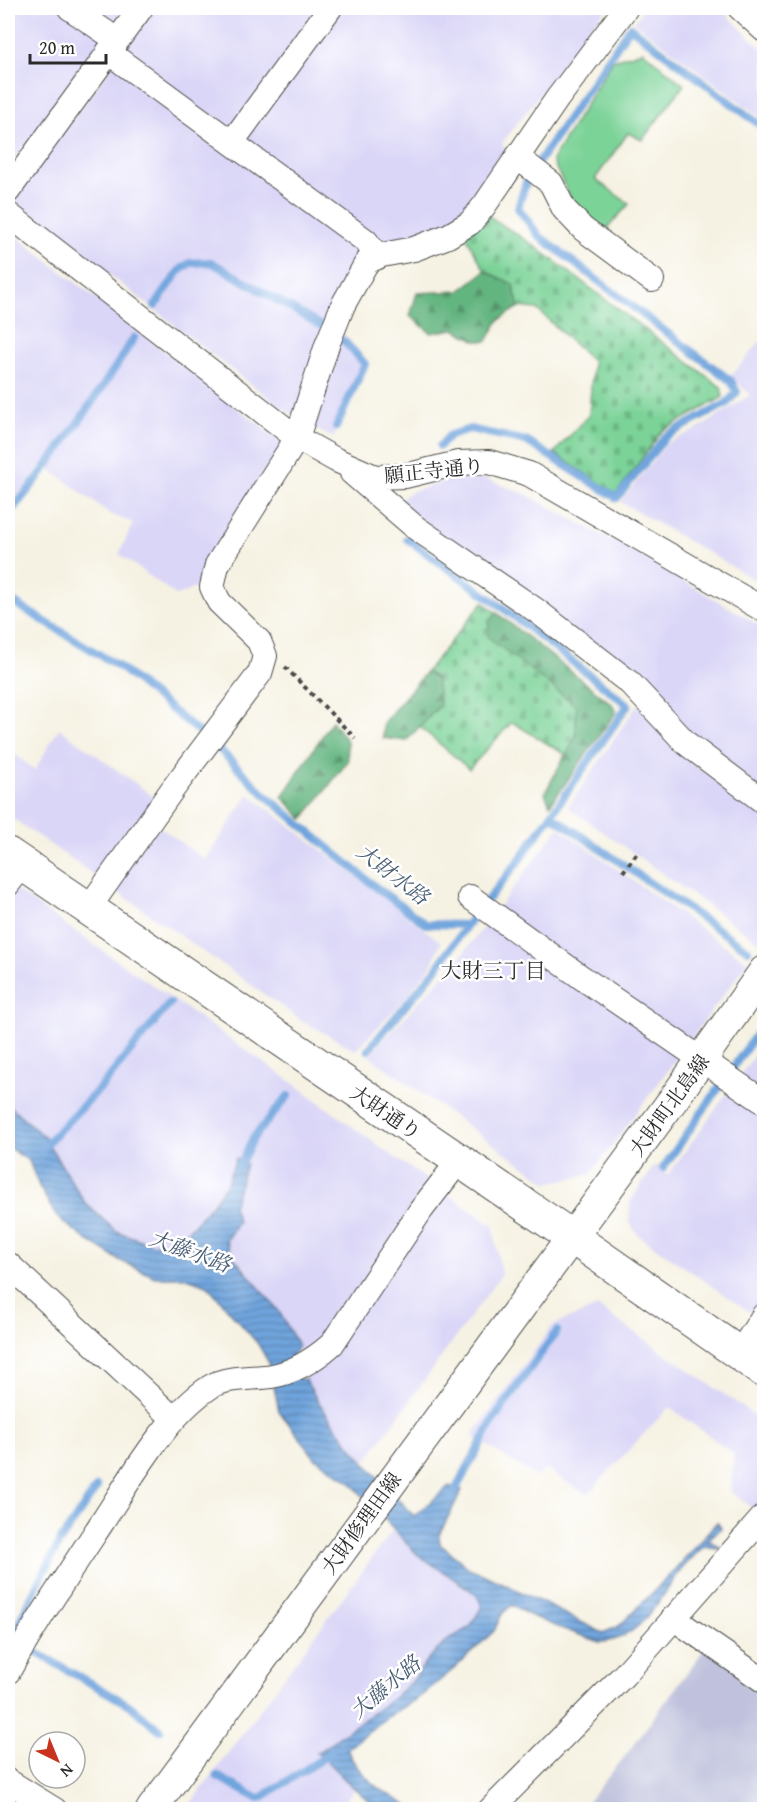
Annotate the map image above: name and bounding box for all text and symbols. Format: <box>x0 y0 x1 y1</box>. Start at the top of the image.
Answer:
scale bar <box>30 27 106 65</box>
text: 20 m <box>39 34 75 61</box>
street label: 願正寺通り <box>383 450 485 490</box>
water label: 大財水路 <box>350 836 437 913</box>
district label: 大財三丁目 <box>441 955 546 986</box>
street label: 大財町北島線 <box>622 1048 716 1162</box>
street label: 大財通り <box>345 1078 427 1146</box>
water label: 大藤水路 <box>145 1222 237 1281</box>
street label: 大財修理田線 <box>314 1466 408 1580</box>
water label: 大藤水路 <box>343 1647 429 1726</box>
north arrow <box>27 1730 87 1790</box>
text: N <box>55 1759 79 1784</box>

